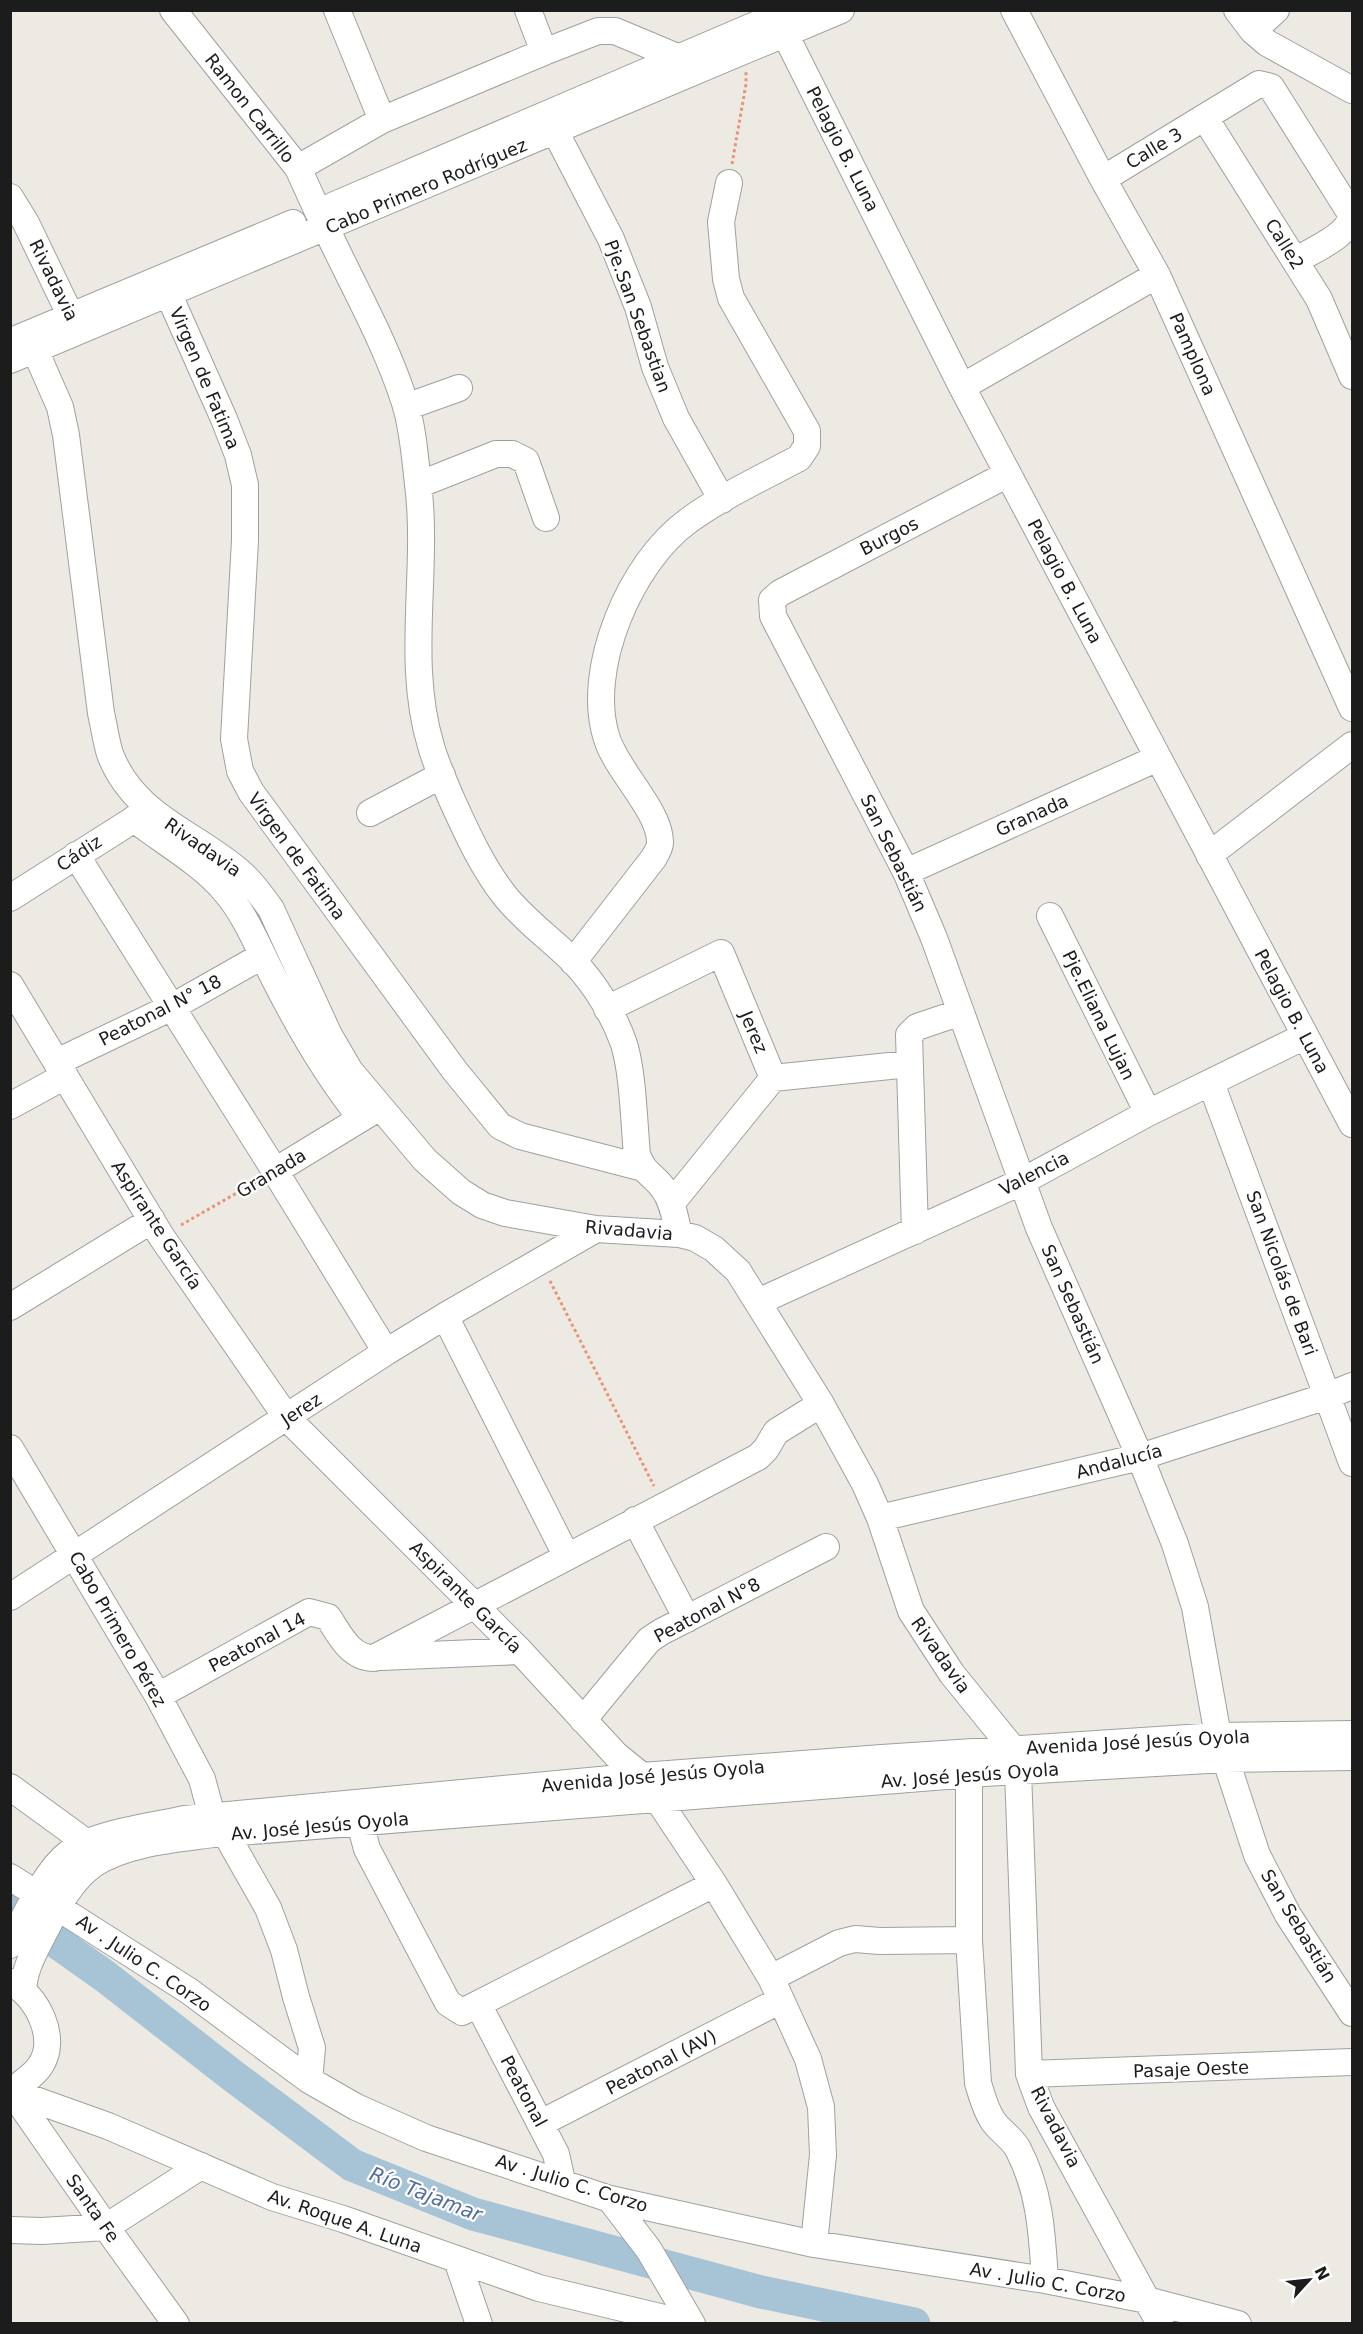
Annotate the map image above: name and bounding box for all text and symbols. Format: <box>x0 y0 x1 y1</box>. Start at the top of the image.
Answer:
street label: Ramon Carrillo <box>201 49 299 167</box>
street label: Pelagio B. Luna <box>802 83 884 215</box>
street label: Calle 3 <box>1122 123 1186 173</box>
street label: Cabo Primero Rodríguez <box>322 134 530 238</box>
street label: Calle2 <box>1261 215 1309 273</box>
street label: Rivadavia <box>25 236 83 324</box>
street label: Pje.San Sebastian <box>601 237 675 395</box>
street label: Virgen de Fatima <box>166 304 244 452</box>
street label: Pamplona <box>1165 309 1221 399</box>
street label: Burgos <box>856 512 922 560</box>
street label: Pelagio B. Luna <box>1023 515 1107 647</box>
street label: Virgen de Fatima <box>244 788 350 924</box>
street label: Granada <box>992 790 1072 840</box>
street label: San Sebastián <box>856 791 932 915</box>
street label: Rivadavia <box>161 813 245 881</box>
street label: Cádiz <box>53 831 105 875</box>
street label: Pelagio B. Luna <box>1250 945 1334 1077</box>
street label: Pje.Eliana Lujan <box>1058 947 1140 1083</box>
street label: Peatonal N° 18 <box>95 970 225 1050</box>
street label: Jerez <box>735 1007 772 1056</box>
street label: Granada <box>232 1144 310 1202</box>
street label: Valencia <box>996 1147 1072 1199</box>
street label: Aspirante García <box>107 1156 207 1294</box>
street label: San Nicolás de Bari <box>1242 1188 1322 1358</box>
street label: Rivadavia <box>584 1216 674 1244</box>
street label: San Sebastián <box>1037 1241 1109 1367</box>
street label: Jerez <box>276 1388 325 1430</box>
street label: Andalucía <box>1074 1439 1164 1483</box>
street label: Aspirante García <box>406 1537 526 1657</box>
street label: Cabo Primero Pérez <box>65 1548 171 1710</box>
street label: Peatonal N°8 <box>650 1573 764 1647</box>
street label: Peatonal 14 <box>205 1608 309 1676</box>
street label: Rivadavia <box>907 1613 975 1697</box>
street label: Avenida José Jesús Oyola <box>1026 1726 1250 1758</box>
street label: Avenida José Jesús Oyola <box>540 1756 766 1796</box>
street label: Av. José Jesús Oyola <box>880 1758 1060 1792</box>
street label: Av. José Jesús Oyola <box>230 1808 410 1844</box>
street label: San Sebastián <box>1257 1866 1341 1986</box>
street label: Av . Julio C. Corzo <box>73 1910 215 2016</box>
street label: Peatonal (AV) <box>602 2025 720 2099</box>
street label: Peatonal <box>496 2052 552 2130</box>
street label: Pasaje Oeste <box>1133 2056 1249 2082</box>
street label: Rivadavia <box>1027 2083 1085 2171</box>
street label: Av . Julio C. Corzo <box>493 2150 651 2216</box>
water label: Río Tajamar <box>367 2162 487 2227</box>
street label: Santa Fe <box>62 2170 124 2246</box>
street label: Av. Roque A. Luna <box>265 2185 425 2257</box>
north arrow <box>1279 2250 1339 2310</box>
street label: Av . Julio C. Corzo <box>968 2258 1128 2306</box>
text: N <box>1310 2263 1333 2284</box>

